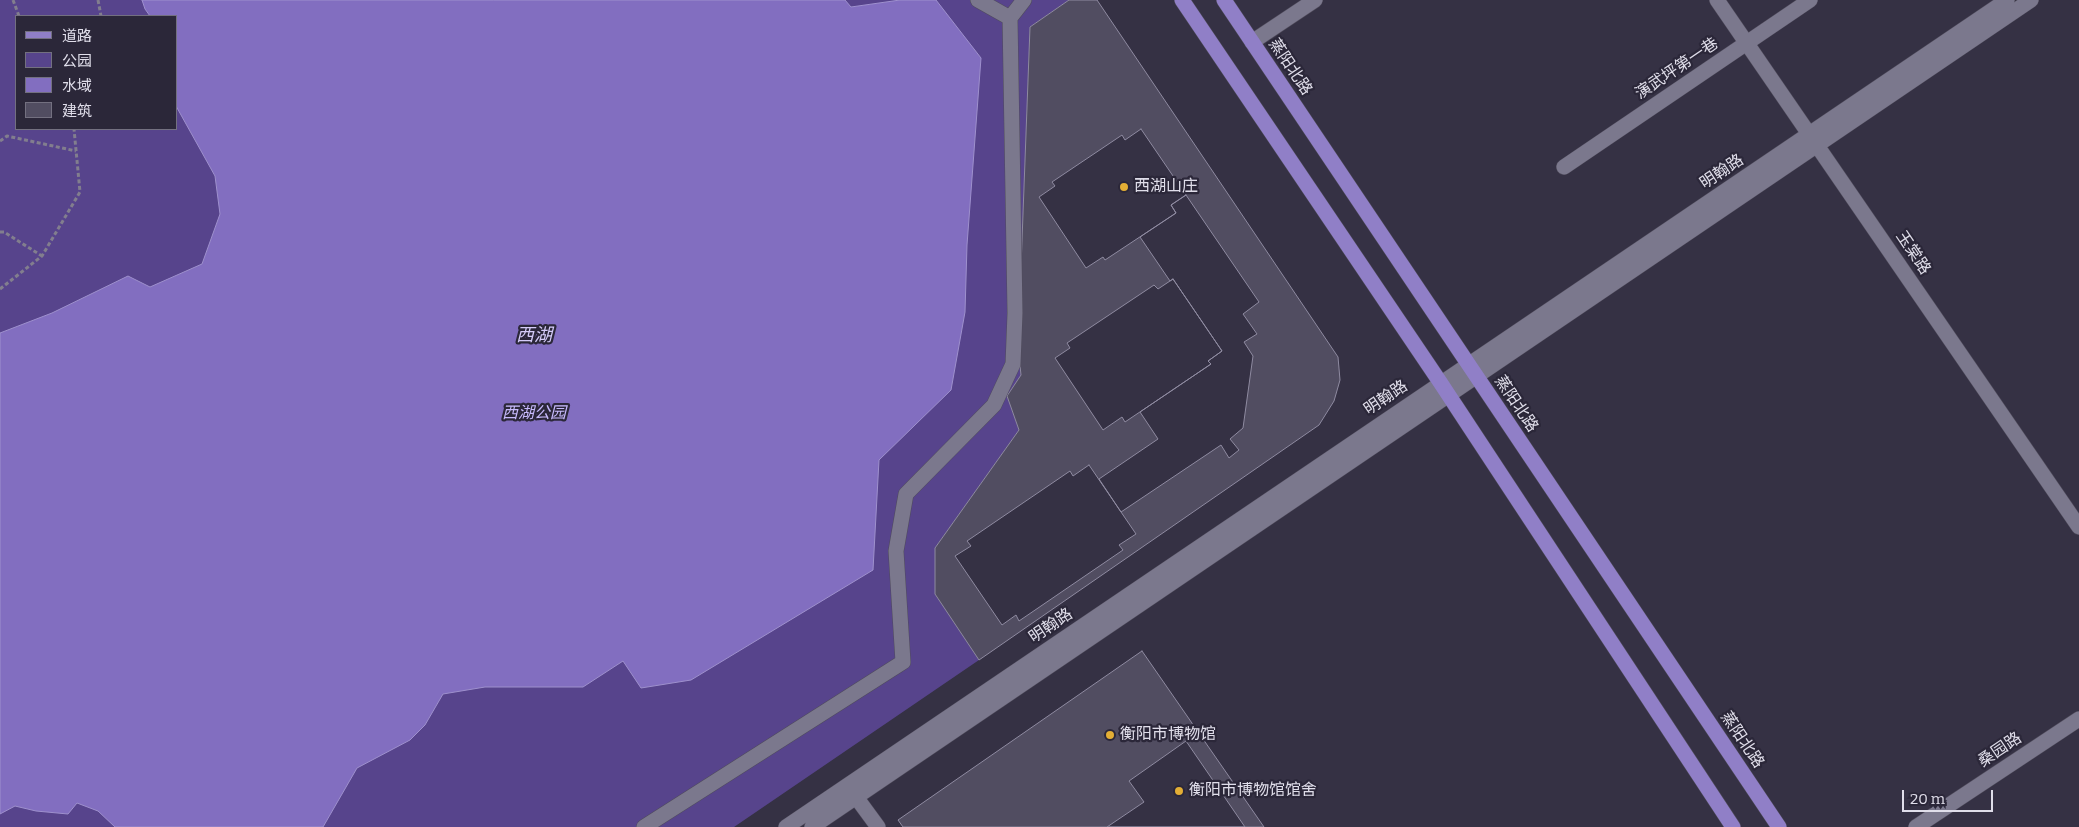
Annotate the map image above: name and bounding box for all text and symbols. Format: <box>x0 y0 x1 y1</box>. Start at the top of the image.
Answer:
legend <box>15 15 178 130</box>
text: 道路 <box>62 27 92 45</box>
street label: 演武坪第一巷 <box>1632 34 1722 104</box>
street label: 蒸阳北路 <box>1264 35 1316 99</box>
text: 公园 <box>62 52 92 70</box>
text: 水域 <box>62 77 92 95</box>
text: 建筑 <box>62 102 92 120</box>
street label: 明翰路 <box>1697 151 1747 193</box>
place label: 西湖山庄 <box>1134 177 1198 197</box>
marker: 西湖山庄 <box>1118 181 1130 193</box>
street label: 玉棠路 <box>1892 228 1934 278</box>
water label: 西湖 <box>516 325 552 347</box>
street label: 蒸阳北路 <box>1490 372 1542 436</box>
street label: 明翰路 <box>1361 377 1411 419</box>
park label: 西湖公园 <box>502 404 566 424</box>
street label: 明翰路 <box>1026 605 1076 647</box>
street label: 蒸阳北路 <box>1716 708 1768 772</box>
place label: 衡阳市博物馆 <box>1120 725 1216 745</box>
marker: 衡阳市博物馆 <box>1104 729 1116 741</box>
street label: 桑园路 <box>1975 729 2025 771</box>
scale bar <box>1904 780 1995 812</box>
place label: 衡阳市博物馆馆舍 <box>1189 781 1317 801</box>
marker: 衡阳市博物馆馆舍 <box>1173 785 1185 797</box>
text: 20 m <box>1910 790 1945 808</box>

